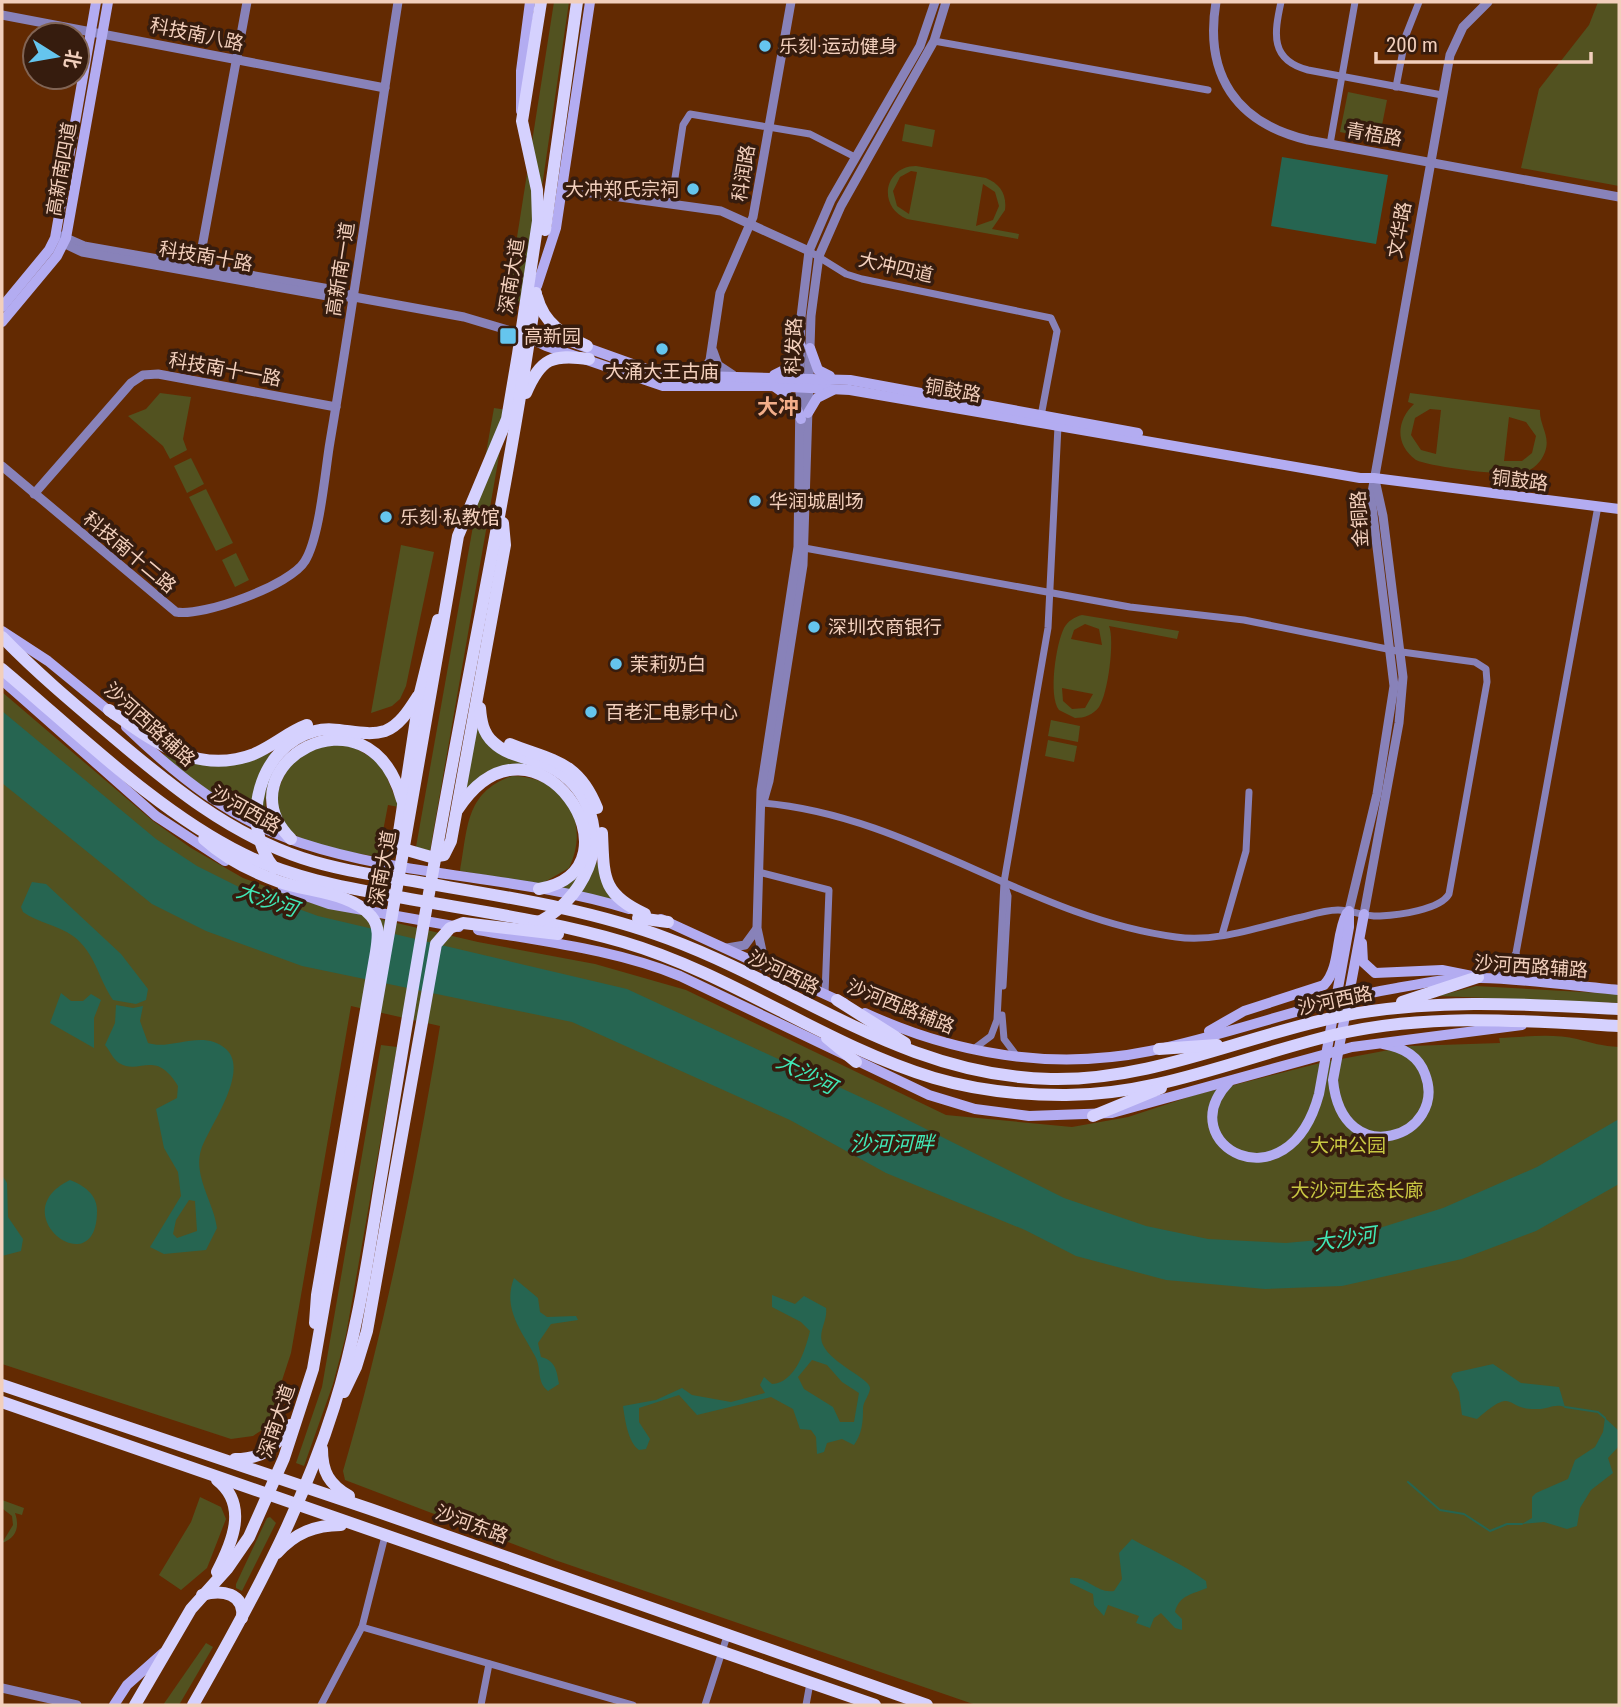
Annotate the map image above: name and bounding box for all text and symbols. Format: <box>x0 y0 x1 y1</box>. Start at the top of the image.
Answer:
street label: 科技南八路 <box>148 13 246 56</box>
north arrow <box>21 21 91 91</box>
scale bar <box>1376 21 1591 65</box>
text: 200 m <box>1386 33 1438 57</box>
place label: 乐刻·运动健身 <box>779 35 898 58</box>
marker: 乐刻·运动健身 <box>757 38 773 54</box>
text: 北 <box>59 48 85 71</box>
street label: 青梧路 <box>1344 118 1404 151</box>
street label: 高新南四道 <box>42 120 81 218</box>
street label: 科润路 <box>728 143 759 203</box>
place label: 大冲郑氏宗祠 <box>565 178 679 201</box>
marker: 大冲郑氏宗祠 <box>685 181 701 197</box>
street label: 文华路 <box>1383 200 1416 260</box>
street label: 高新南一道 <box>322 220 359 318</box>
street label: 科技南十路 <box>157 237 255 276</box>
street label: 深南大道 <box>494 237 529 315</box>
street label: 大冲四道 <box>856 248 936 287</box>
street label: 科发路 <box>781 317 806 375</box>
place label: 高新园 <box>524 325 581 348</box>
marker: 高新园 <box>498 326 518 346</box>
marker: 大涌大王古庙 <box>654 341 670 357</box>
street label: 科技南十一路 <box>167 348 283 391</box>
place label: 大涌大王古庙 <box>605 360 719 383</box>
street label: 铜鼓路 <box>923 374 983 407</box>
district label: 大冲 <box>757 395 799 419</box>
street label: 铜鼓路 <box>1490 466 1550 495</box>
place label: 华润城剧场 <box>769 490 864 513</box>
street label: 金铜路 <box>1347 490 1372 548</box>
marker: 华润城剧场 <box>747 493 763 509</box>
place label: 乐刻·私教馆 <box>400 506 500 529</box>
street label: 科技南十二路 <box>79 507 181 598</box>
marker: 乐刻·私教馆 <box>378 509 394 525</box>
place label: 深圳农商银行 <box>828 616 942 639</box>
marker: 深圳农商银行 <box>806 619 822 635</box>
place label: 茉莉奶白 <box>630 653 706 676</box>
marker: 茉莉奶白 <box>608 656 624 672</box>
street label: 沙河西路辅路 <box>100 678 200 771</box>
place label: 百老汇电影中心 <box>605 701 738 724</box>
marker: 百老汇电影中心 <box>583 704 599 720</box>
street label: 沙河西路 <box>207 781 285 838</box>
street label: 深南大道 <box>365 829 400 908</box>
water label: 大沙河 <box>233 878 304 923</box>
street label: 沙河西路 <box>745 945 823 999</box>
street label: 沙河西路辅路 <box>1473 951 1589 982</box>
street label: 沙河西路辅路 <box>844 974 958 1038</box>
street label: 沙河西路 <box>1296 981 1375 1020</box>
water label: 大沙河 <box>772 1049 843 1101</box>
water label: 沙河河畔 <box>850 1132 937 1156</box>
park label: 大冲公园 <box>1310 1134 1386 1157</box>
park label: 大沙河生态长廊 <box>1290 1179 1424 1202</box>
water label: 大沙河 <box>1312 1222 1382 1255</box>
street label: 深南大道 <box>253 1381 300 1461</box>
street label: 沙河东路 <box>432 1501 511 1548</box>

